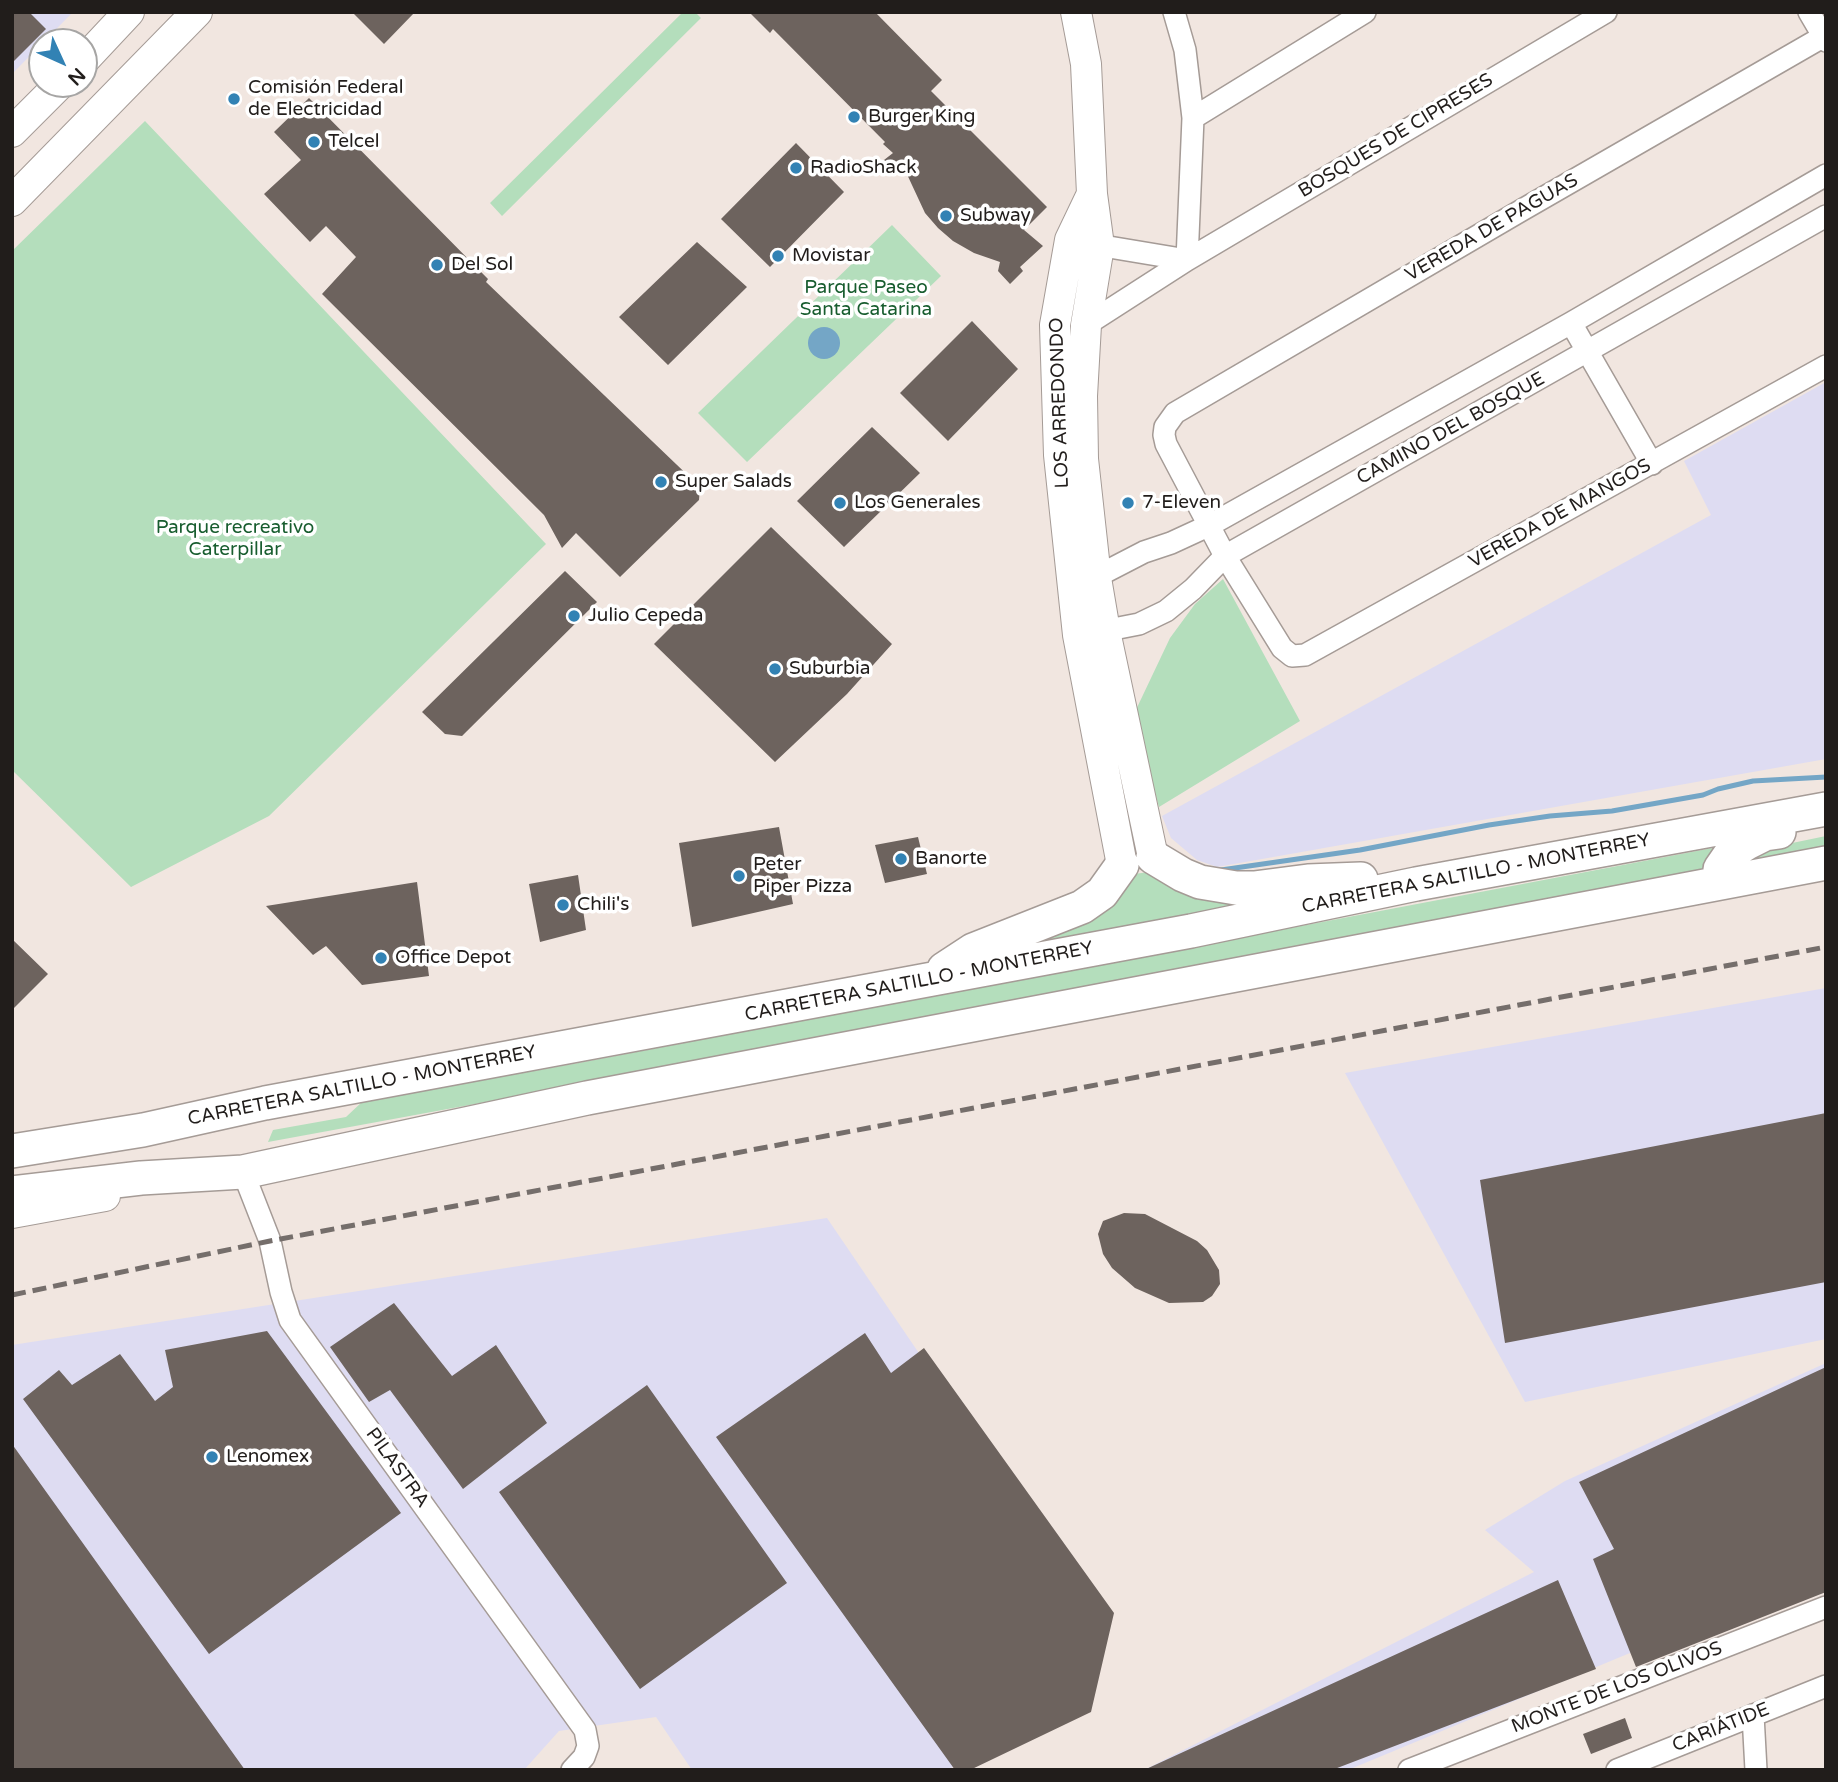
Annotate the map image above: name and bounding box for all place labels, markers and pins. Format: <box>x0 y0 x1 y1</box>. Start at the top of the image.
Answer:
place label: Comisión Federal de Electricidad <box>248 77 404 121</box>
marker: Comisión Federal de Electricidad <box>226 91 242 107</box>
place label: Burger King <box>868 106 976 128</box>
marker: Burger King <box>846 109 862 125</box>
place label: Telcel <box>328 131 379 153</box>
marker: Telcel <box>306 134 322 150</box>
place label: RadioShack <box>810 157 916 179</box>
marker: RadioShack <box>788 160 804 176</box>
place label: Subway <box>960 205 1031 227</box>
marker: Subway <box>938 208 954 224</box>
place label: Movistar <box>792 245 871 267</box>
marker: Movistar <box>770 248 786 264</box>
place label: Del Sol <box>451 254 513 276</box>
marker: Del Sol <box>429 257 445 273</box>
place label: Super Salads <box>675 471 792 493</box>
marker: Super Salads <box>653 474 669 490</box>
place label: Los Generales <box>854 492 981 514</box>
place label: 7-Eleven <box>1142 492 1221 514</box>
marker: Los Generales <box>832 495 848 511</box>
marker: 7-Eleven <box>1120 495 1136 511</box>
place label: Julio Cepeda <box>588 605 703 627</box>
marker: Julio Cepeda <box>566 608 582 624</box>
place label: Suburbia <box>789 658 870 680</box>
marker: Suburbia <box>767 661 783 677</box>
place label: Banorte <box>915 848 987 870</box>
marker: Banorte <box>893 851 909 867</box>
place label: Peter Piper Pizza <box>753 854 852 898</box>
marker: Peter Piper Pizza <box>731 868 747 884</box>
place label: Chili's <box>577 894 629 916</box>
marker: Chili's <box>555 897 571 913</box>
place label: Office Depot <box>395 947 511 969</box>
marker: Office Depot <box>373 950 389 966</box>
place label: Lenomex <box>226 1446 309 1468</box>
marker: Lenomex <box>204 1449 220 1465</box>

